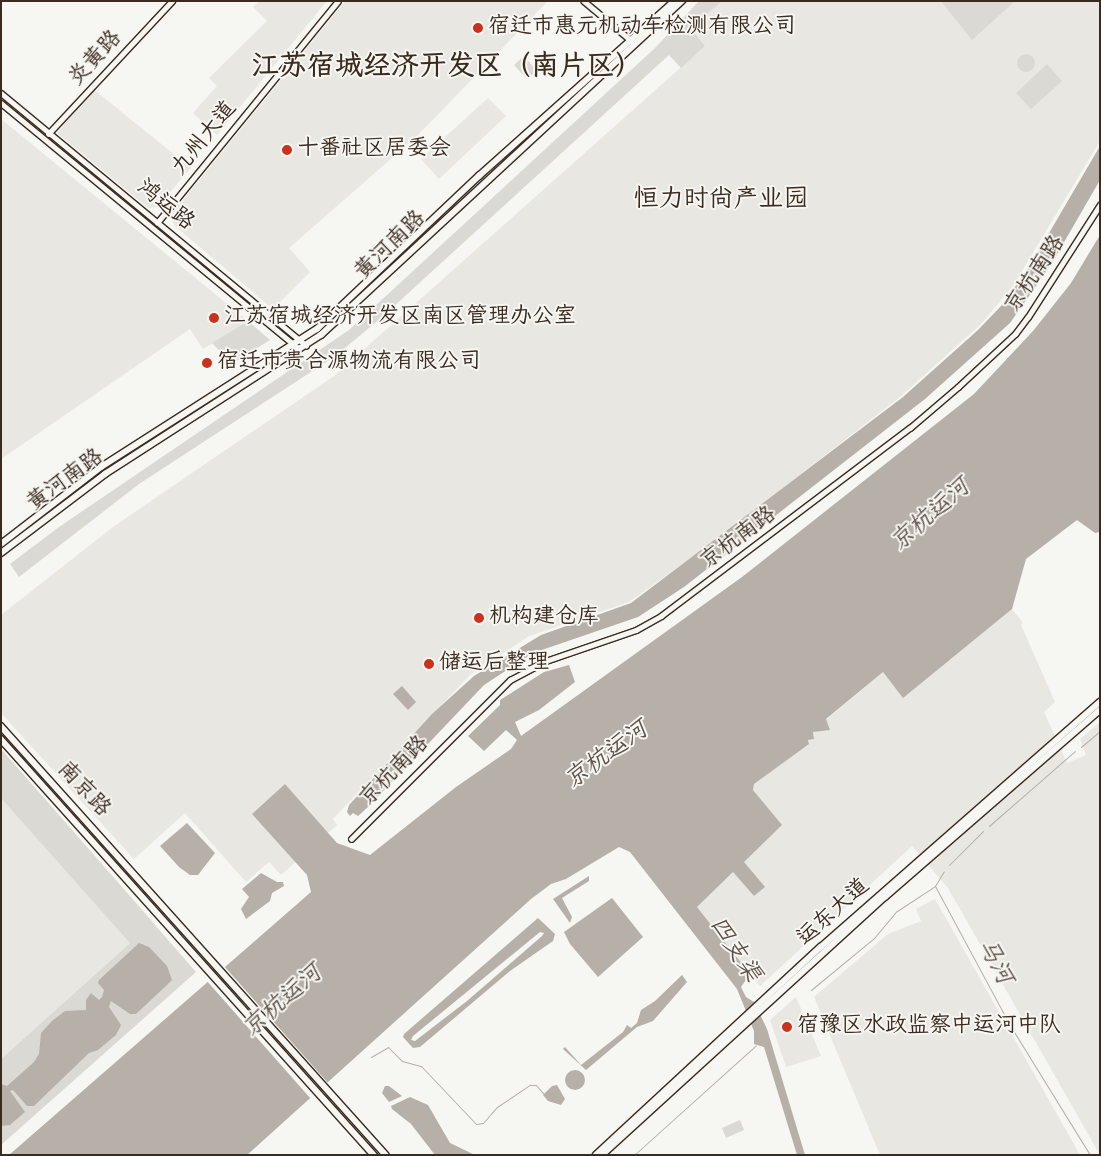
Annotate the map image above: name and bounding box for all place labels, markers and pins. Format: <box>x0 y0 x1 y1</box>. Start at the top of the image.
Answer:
place label: 宿迁市惠元机动车检测有限公司 <box>488 15 796 41</box>
marker: 宿迁市惠元机动车检测有限公司 <box>472 22 484 34</box>
place label: 十番社区居委会 <box>297 137 451 163</box>
marker: 十番社区居委会 <box>281 144 293 156</box>
place label: 江苏宿城经济开发区南区管理办公室 <box>224 305 576 331</box>
marker: 江苏宿城经济开发区南区管理办公室 <box>208 312 220 324</box>
place label: 宿迁市贵合源物流有限公司 <box>217 350 481 376</box>
marker: 宿迁市贵合源物流有限公司 <box>201 357 213 369</box>
place label: 机构建仓库 <box>489 605 599 631</box>
marker: 机构建仓库 <box>473 612 485 624</box>
place label: 储运后整理 <box>439 651 549 677</box>
marker: 储运后整理 <box>423 658 435 670</box>
place label: 宿豫区水政监察中运河中队 <box>797 1014 1061 1040</box>
marker: 宿豫区水政监察中运河中队 <box>781 1021 793 1033</box>

